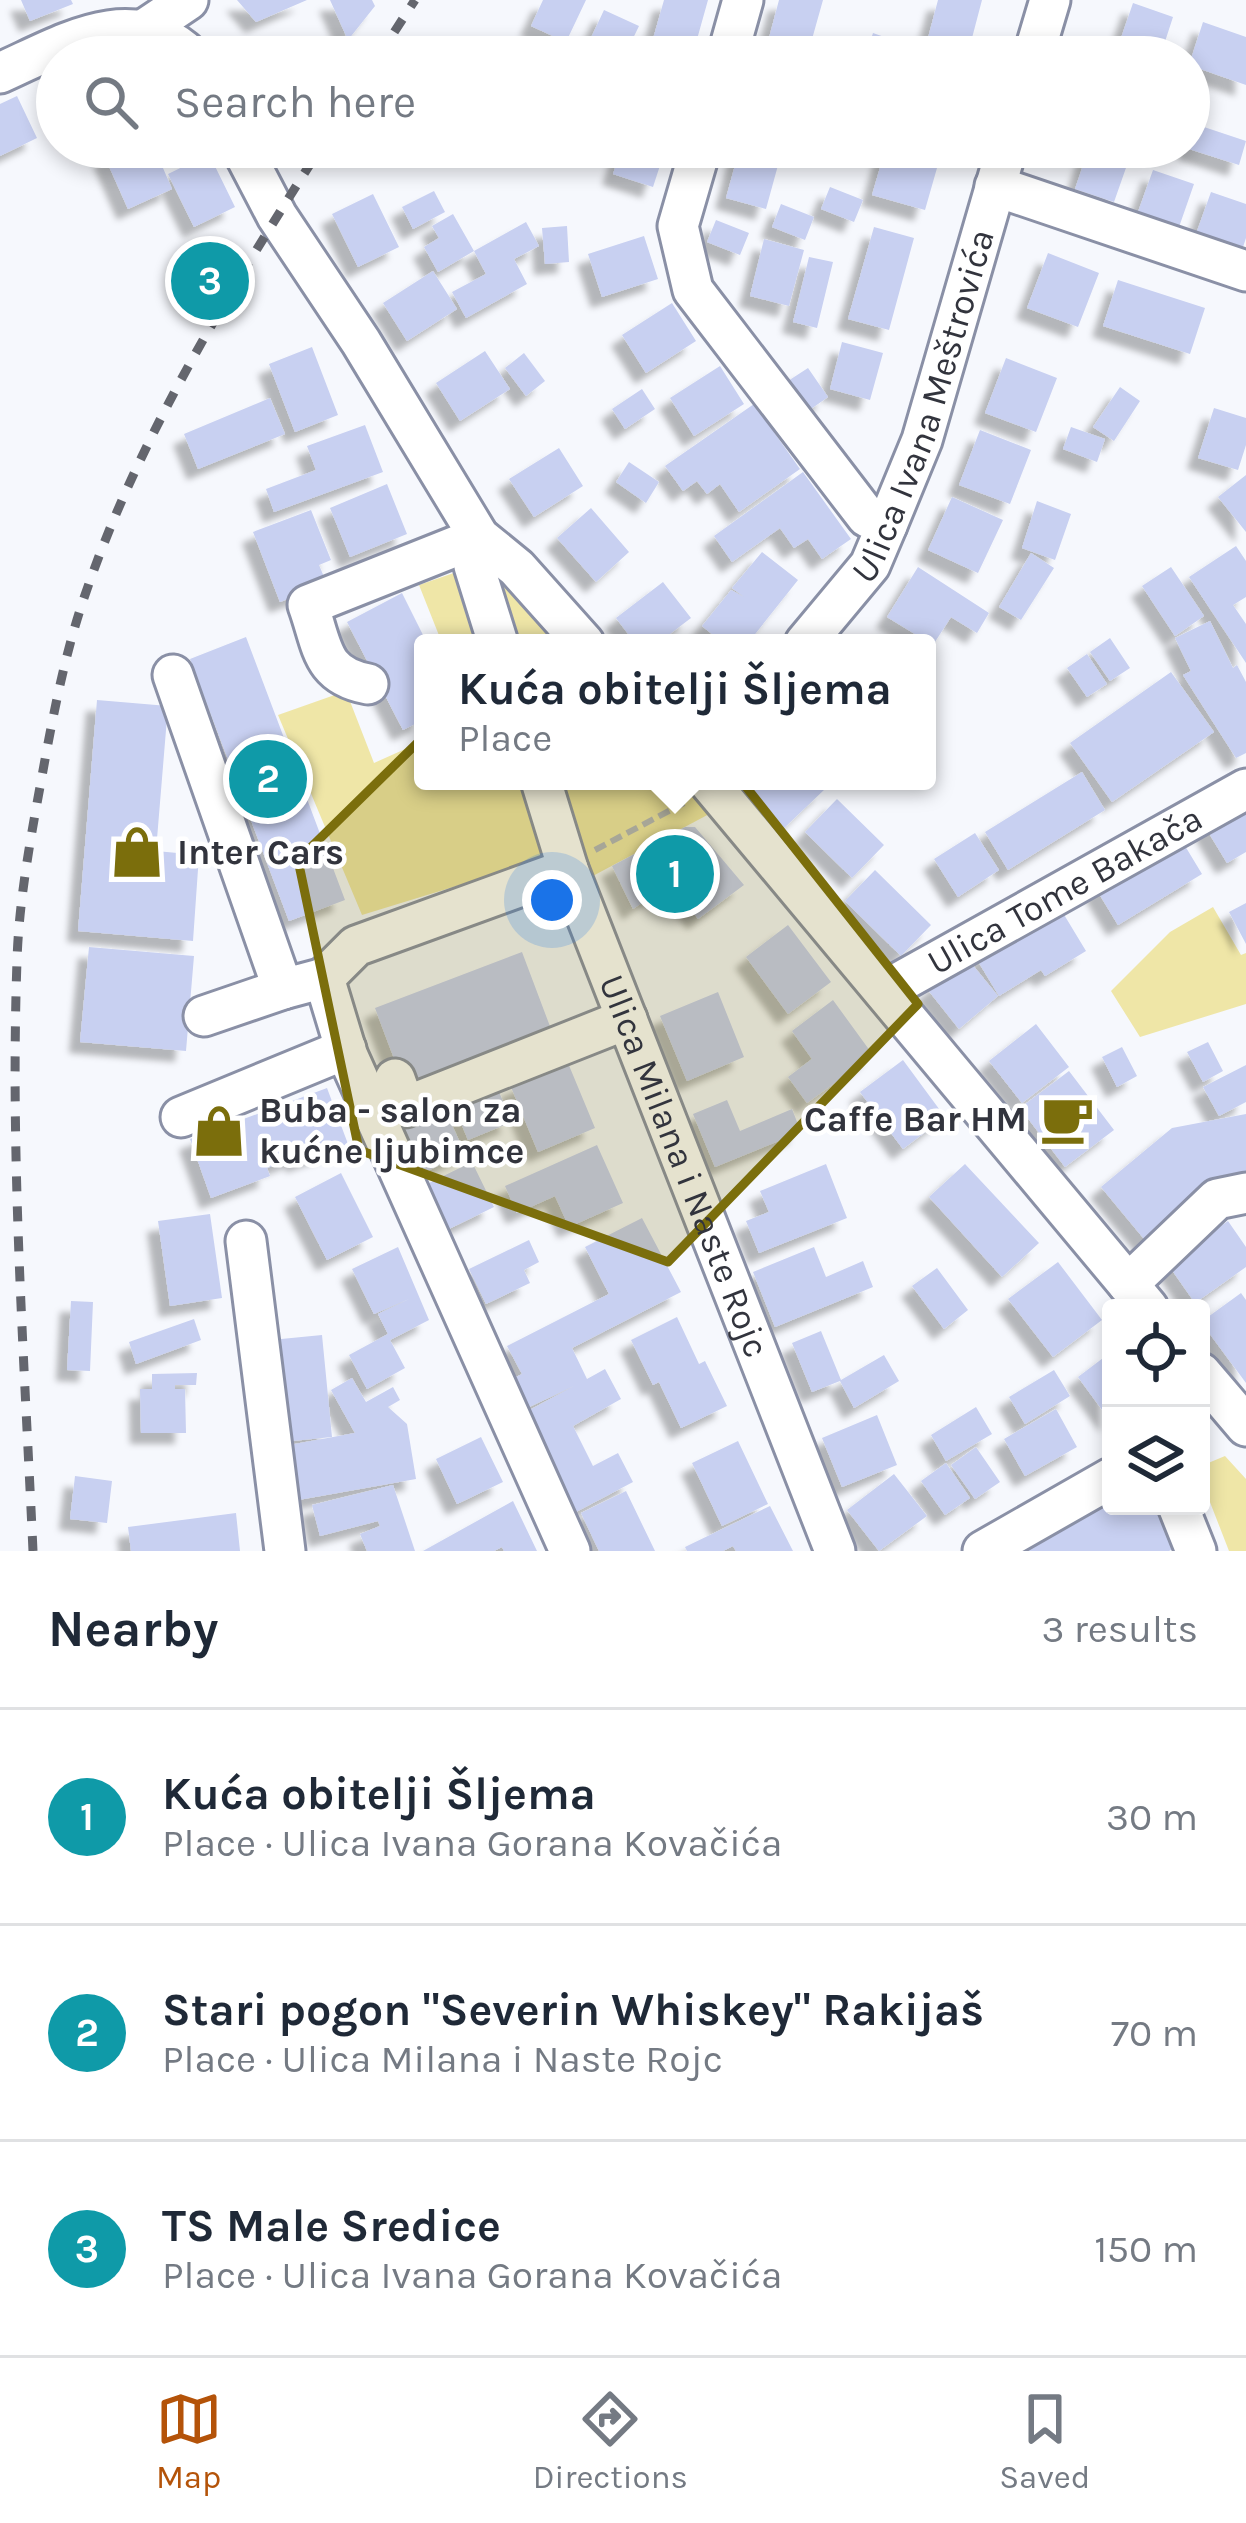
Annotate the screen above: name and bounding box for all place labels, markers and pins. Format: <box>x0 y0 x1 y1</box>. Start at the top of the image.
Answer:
pin: 3 <box>171 236 249 326</box>
pin: 2 <box>229 734 307 824</box>
shop icon: Inter Cars <box>108 823 166 881</box>
pin: 1 <box>636 829 714 919</box>
place label: Inter Cars <box>177 831 344 873</box>
place label: Buba - salon za kućne ljubimce <box>259 1089 524 1173</box>
cafe icon: Caffe Bar HM <box>1038 1090 1096 1148</box>
place label: Caffe Bar HM <box>804 1098 1027 1140</box>
shop icon: Buba - salon za kućne ljubimce <box>190 1102 248 1160</box>

